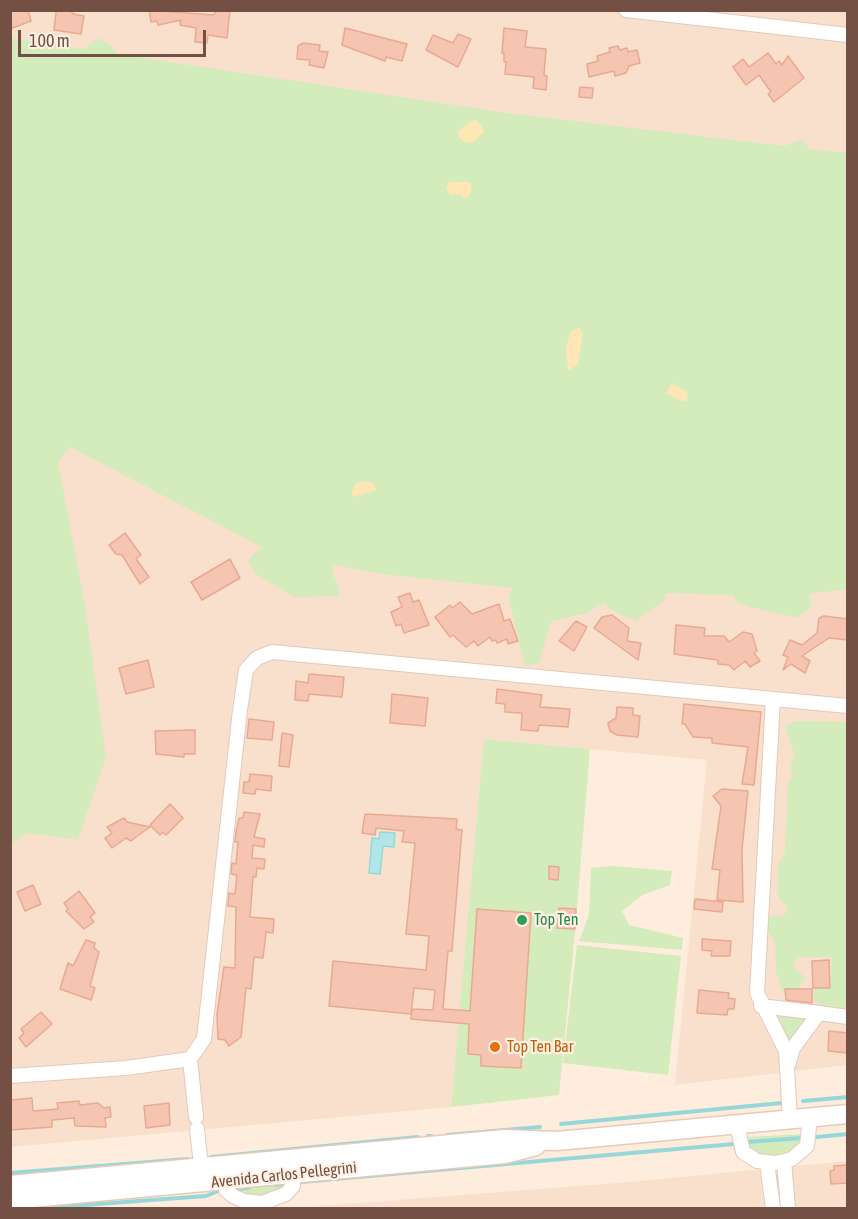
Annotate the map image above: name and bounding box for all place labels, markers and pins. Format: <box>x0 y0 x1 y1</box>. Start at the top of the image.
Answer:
place label: Top Ten <box>534 910 578 930</box>
marker: Top Ten <box>515 913 529 927</box>
place label: Top Ten Bar <box>507 1037 573 1057</box>
marker: Top Ten Bar <box>488 1040 502 1054</box>

